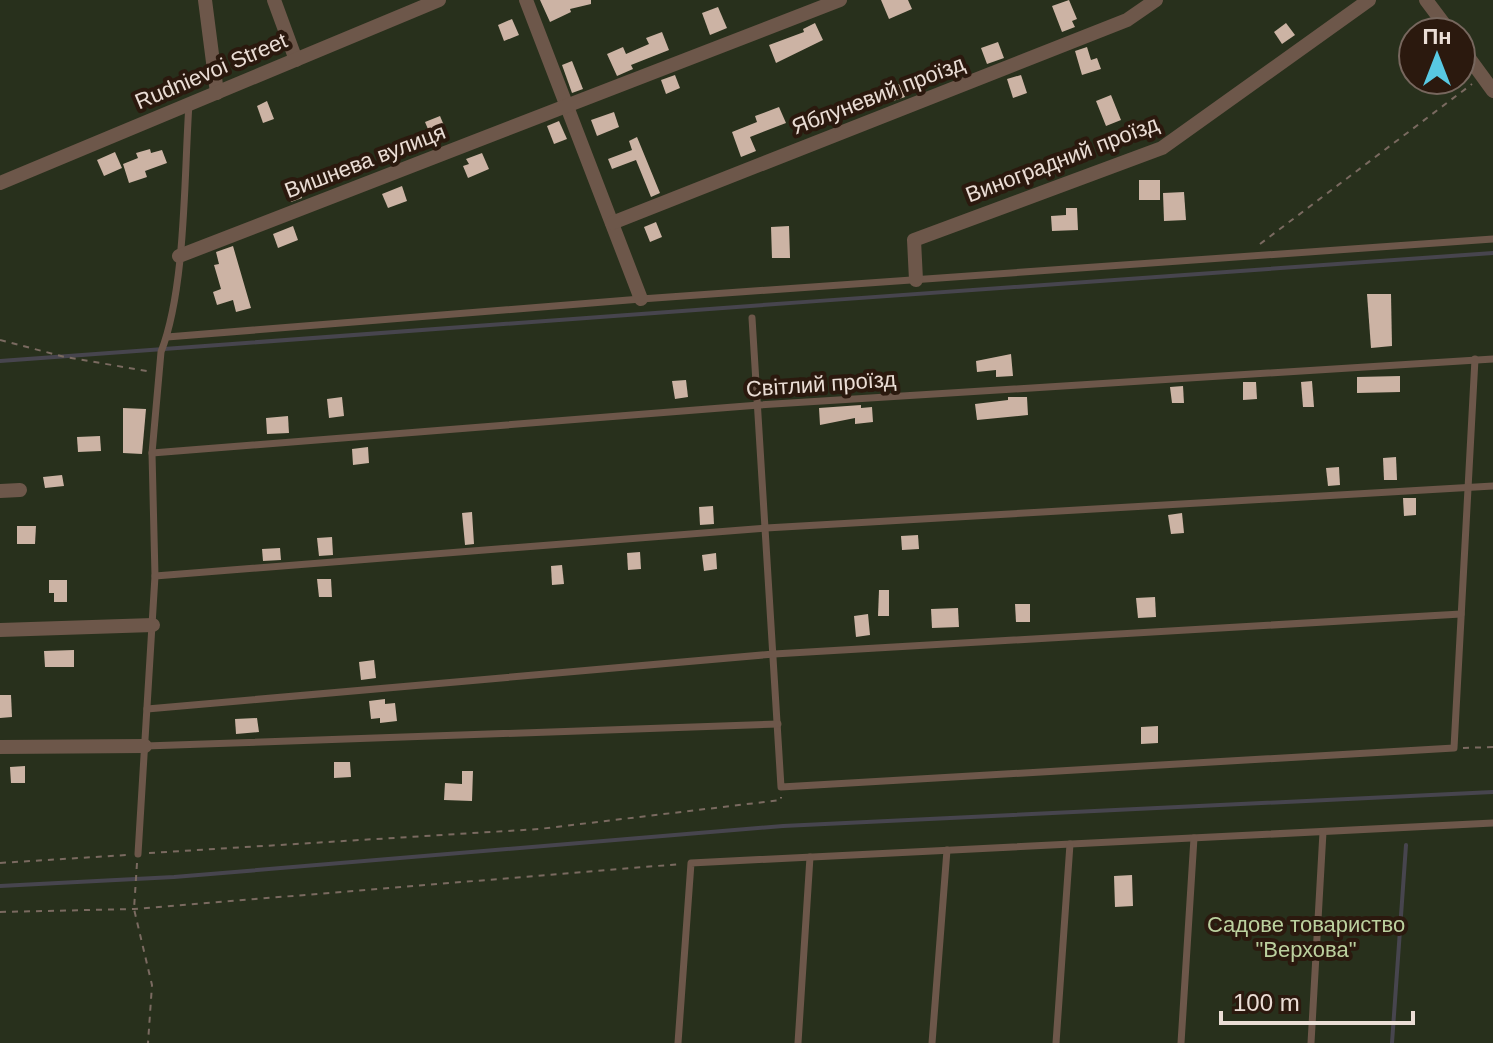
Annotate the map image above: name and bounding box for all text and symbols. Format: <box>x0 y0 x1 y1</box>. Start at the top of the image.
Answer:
north arrow <box>1397 16 1477 96</box>
text: Пн <box>1422 24 1452 49</box>
street label: Rudnievoi Street <box>131 28 291 114</box>
street label: Яблуневий проїзд <box>788 50 968 139</box>
street label: Виноградний проїзд <box>962 111 1162 207</box>
street label: Вишнева вулиця <box>281 119 449 203</box>
street label: Світлий проїзд <box>745 366 897 402</box>
park label: Садове товариство "Верхова" <box>1207 912 1405 962</box>
scale bar <box>1221 975 1413 1025</box>
text: 100 m <box>1233 989 1300 1016</box>

